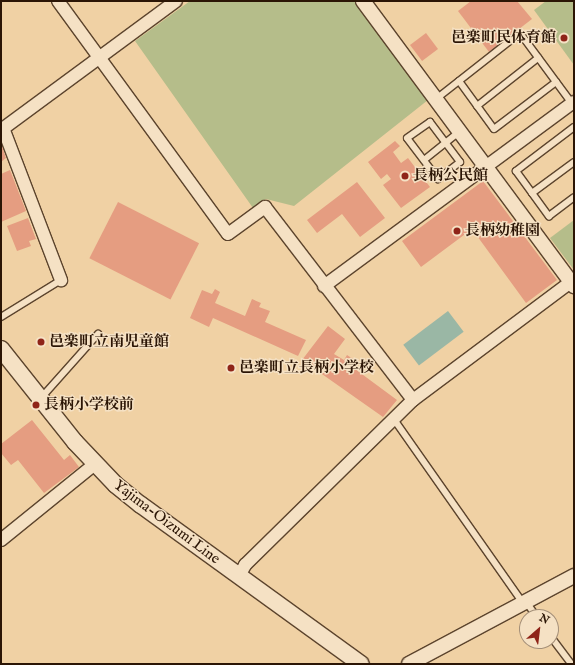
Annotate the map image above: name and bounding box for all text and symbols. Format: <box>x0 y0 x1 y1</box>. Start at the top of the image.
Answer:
place label: 邑楽町民体育館 <box>451 29 556 47</box>
marker: 邑楽町民体育館 <box>559 33 569 43</box>
place label: 長柄公民館 <box>413 167 488 185</box>
marker: 長柄公民館 <box>400 171 410 181</box>
place label: 長柄幼稚園 <box>465 222 540 240</box>
marker: 長柄幼稚園 <box>452 226 462 236</box>
place label: 邑楽町立南児童館 <box>49 333 169 351</box>
marker: 邑楽町立南児童館 <box>36 337 46 347</box>
place label: 邑楽町立長柄小学校 <box>239 359 374 377</box>
marker: 邑楽町立長柄小学校 <box>226 363 236 373</box>
place label: 長柄小学校前 <box>44 396 134 414</box>
marker: 長柄小学校前 <box>31 400 41 410</box>
street label: Yajima-Oizumi Line <box>110 476 224 568</box>
north arrow <box>519 609 559 649</box>
text: N <box>537 611 552 628</box>

